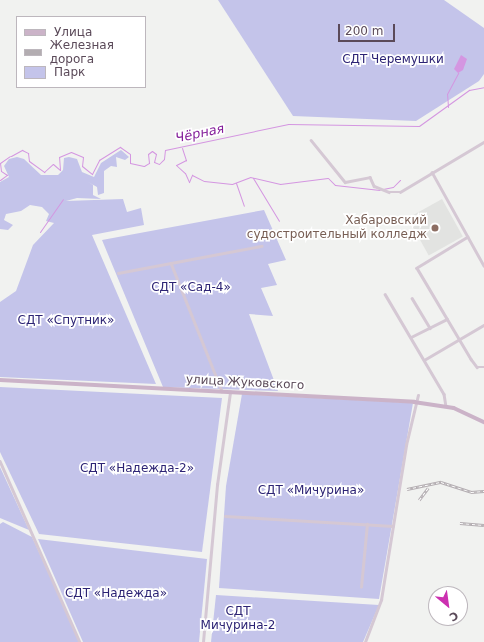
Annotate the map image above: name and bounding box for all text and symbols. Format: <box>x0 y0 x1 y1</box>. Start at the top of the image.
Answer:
legend <box>16 16 146 88</box>
scale bar <box>340 16 397 42</box>
text: 200 m <box>345 24 383 38</box>
text: Улица <box>54 25 92 39</box>
text: Железная дорога <box>50 38 114 66</box>
park label: СДТ Черемушки <box>342 53 444 67</box>
text: Парк <box>54 65 85 79</box>
water label: Чёрная <box>174 121 226 147</box>
place label: Хабаровский судостроительный колледж <box>247 214 427 242</box>
marker: Хабаровский судостроительный колледж <box>430 223 440 233</box>
park label: СДТ «Сад-4» <box>151 281 231 295</box>
park label: СДТ «Спутник» <box>18 314 114 328</box>
street label: улица Жуковского <box>185 373 305 393</box>
park label: СДТ «Надежда-2» <box>80 462 194 476</box>
park label: СДТ «Мичурина» <box>258 484 364 498</box>
north arrow <box>428 586 468 626</box>
park label: СДТ «Надежда» <box>65 587 167 601</box>
park label: СДТ Мичурина-2 <box>201 605 275 633</box>
text: С <box>447 608 460 624</box>

